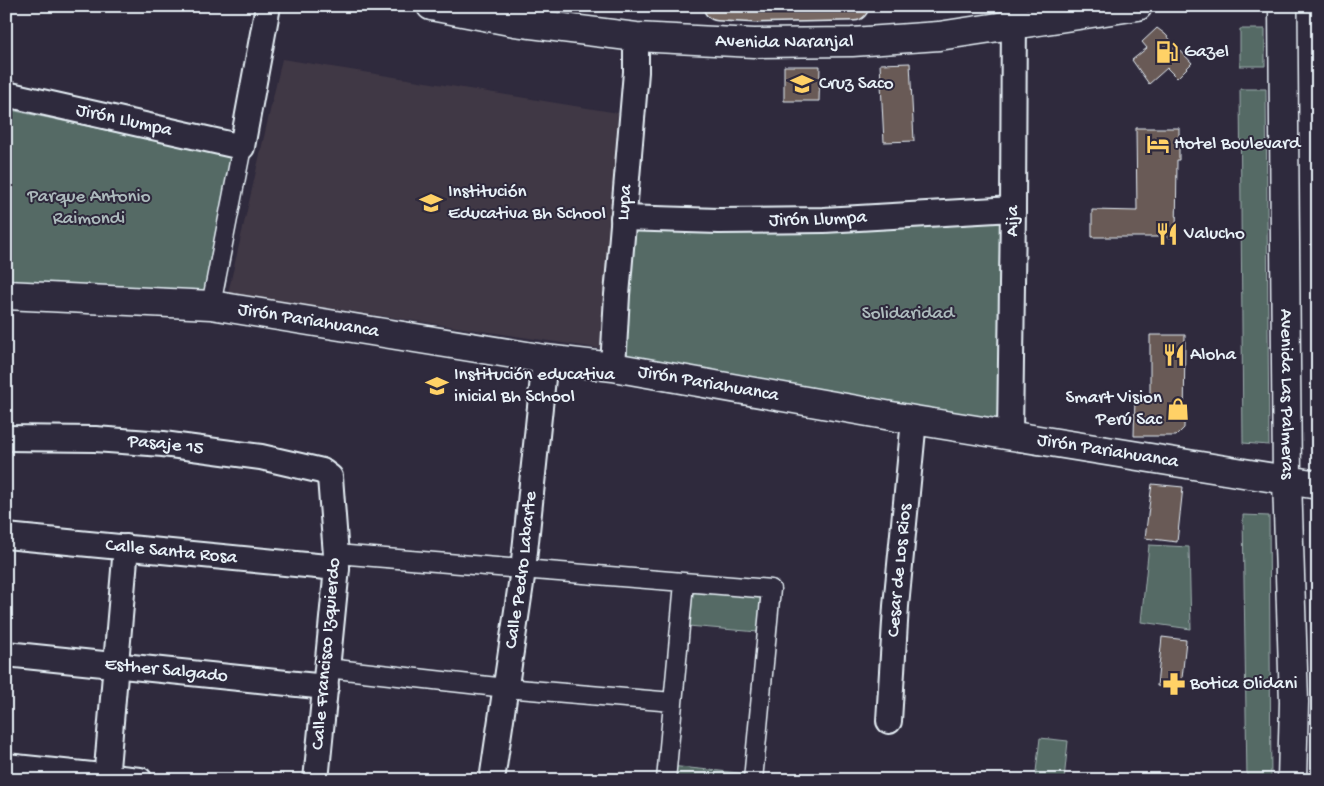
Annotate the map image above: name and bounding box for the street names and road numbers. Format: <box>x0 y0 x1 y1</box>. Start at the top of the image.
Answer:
street label: Avenida Naranjal <box>715 30 854 55</box>
street label: Jirón Llumpa <box>74 99 176 143</box>
street label: Lupa <box>612 182 638 221</box>
street label: Aija <box>1001 204 1025 237</box>
street label: Jirón Llumpa <box>769 206 869 232</box>
street label: Jirón Pariahuanca <box>236 298 382 344</box>
street label: Avenida Las Palmeras <box>1274 309 1299 480</box>
street label: Jirón Pariahuanca <box>636 360 782 408</box>
street label: Jirón Pariahuanca <box>1036 429 1181 474</box>
street label: Pasaje 15 <box>126 430 205 461</box>
street label: Calle Pedro Labarte <box>500 490 543 650</box>
street label: Cesar de Los Rios <box>883 502 917 638</box>
street label: Calle Santa Rosa <box>104 534 240 570</box>
street label: Calle Francisco Izquierdo <box>307 557 347 751</box>
street label: Esther Salgado <box>103 653 229 688</box>

